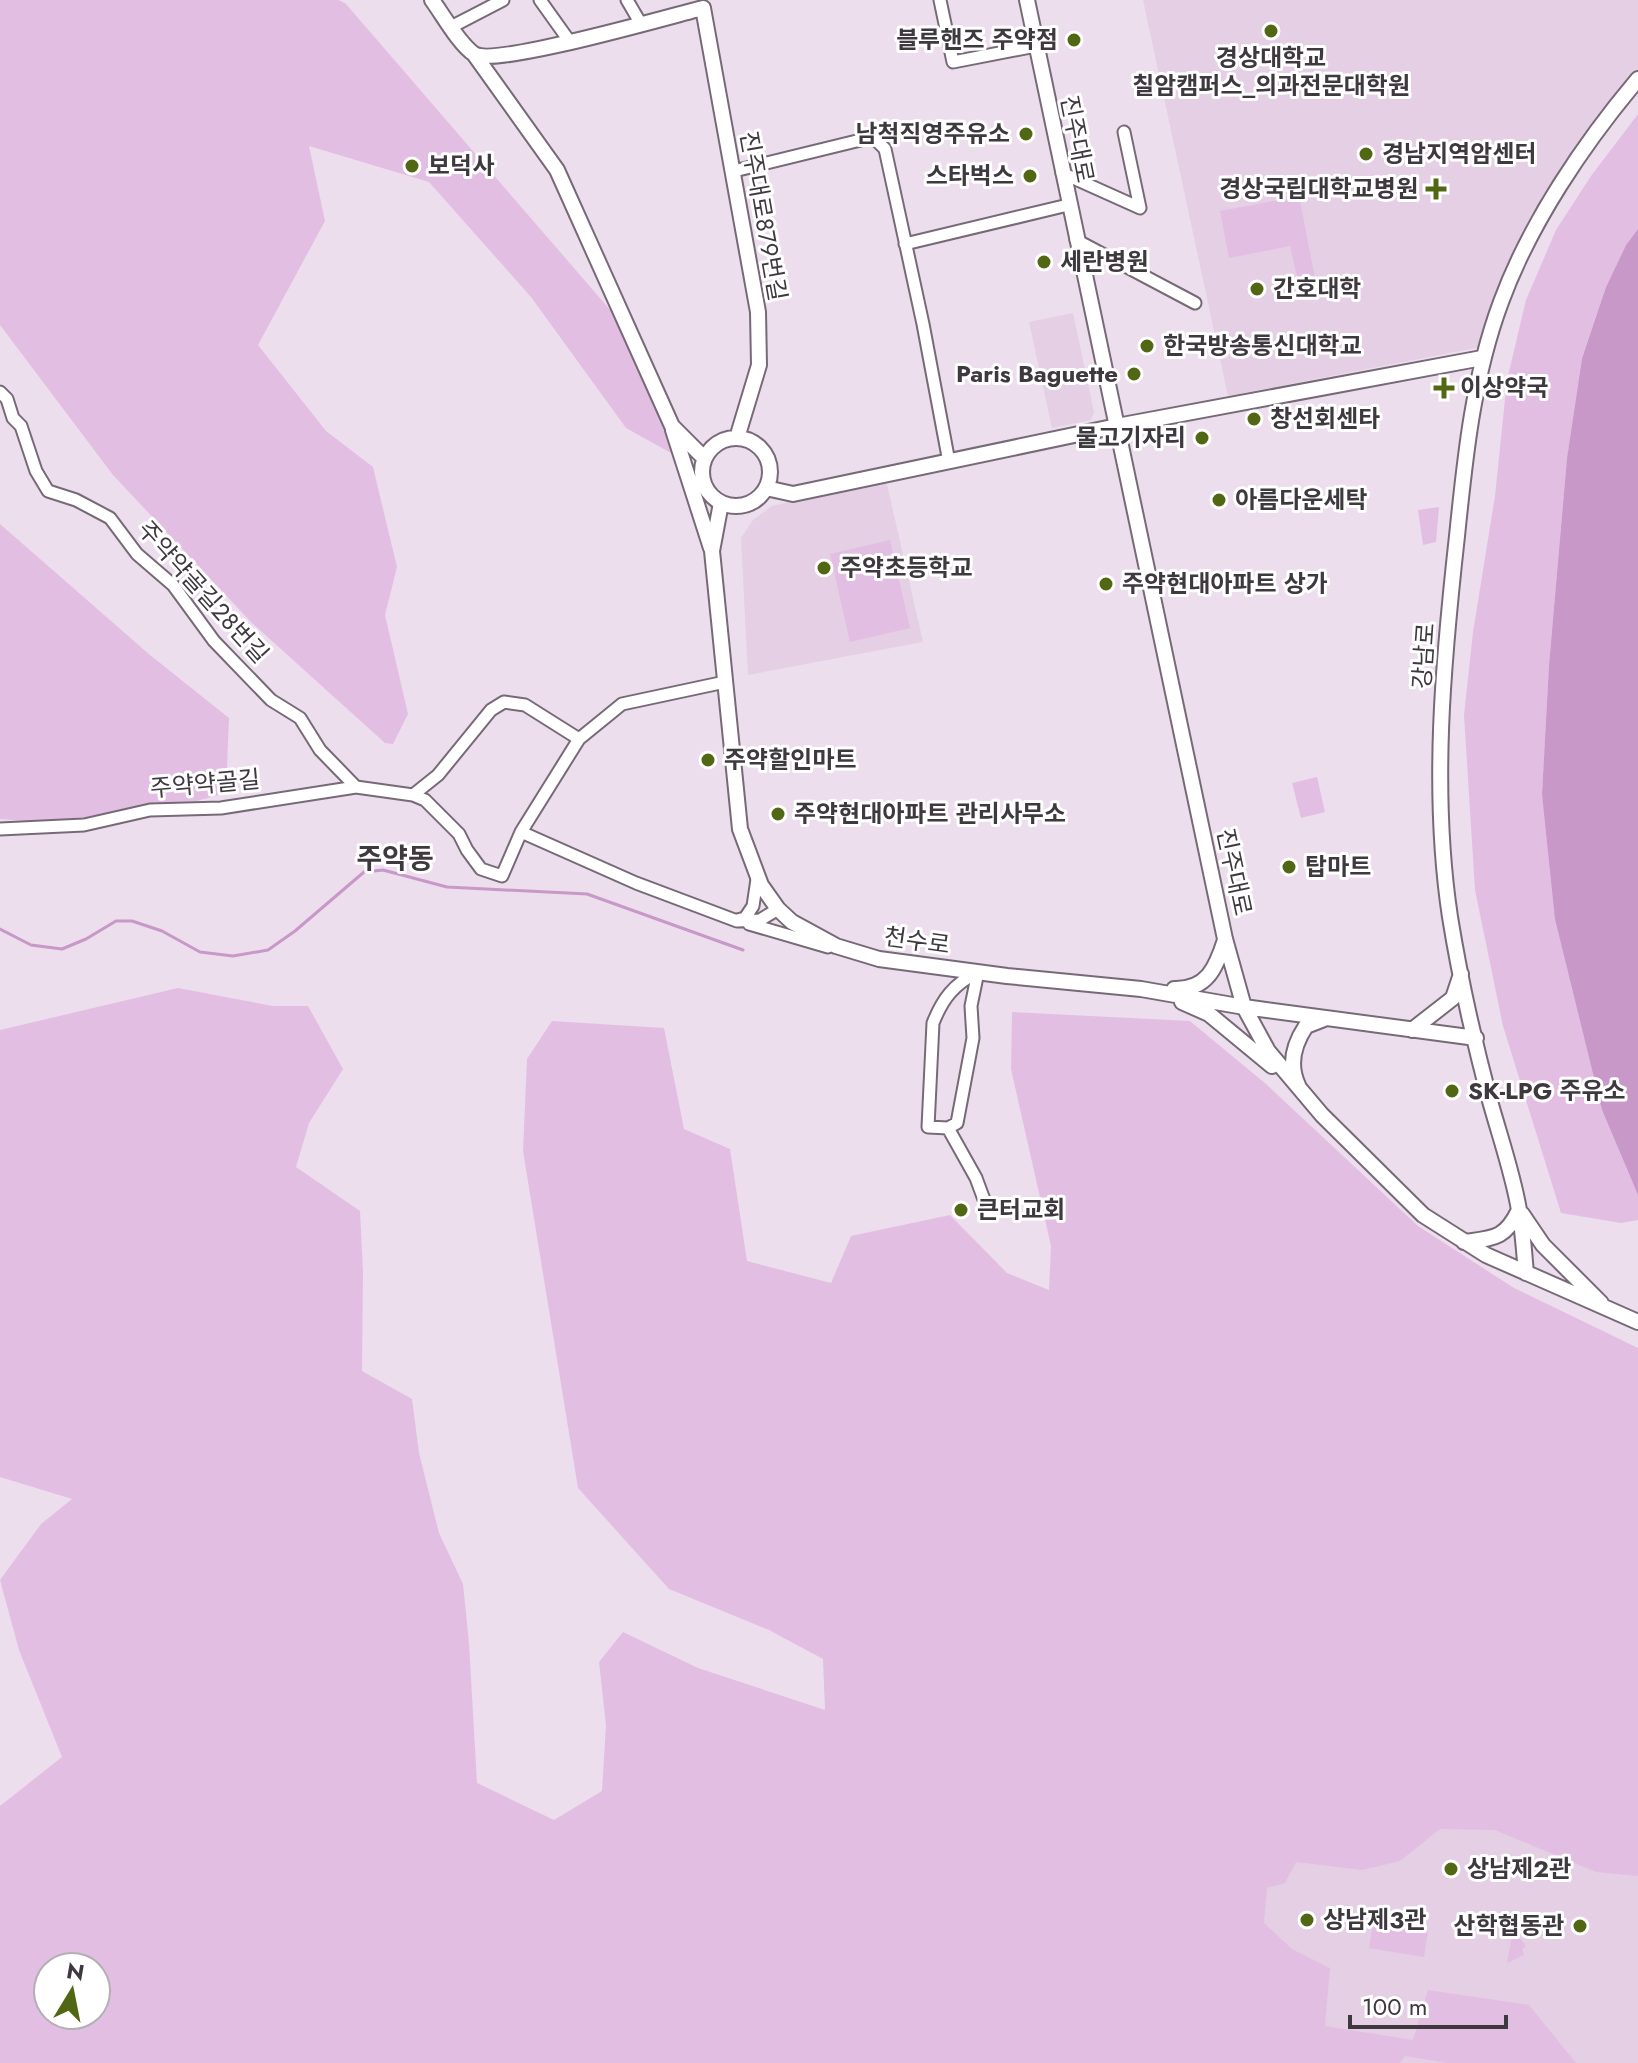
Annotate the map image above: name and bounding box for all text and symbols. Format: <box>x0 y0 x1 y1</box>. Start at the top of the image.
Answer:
place label: 블루핸즈 주약점 <box>896 22 1058 57</box>
marker: 경상대학교 칠암캠퍼스_의과전문대학원 <box>1262 22 1280 40</box>
marker: 블루핸즈 주약점 <box>1065 31 1083 49</box>
place label: 경상대학교 칠암캠퍼스_의과전문대학원 <box>1132 40 1410 103</box>
street label: 진주대로 <box>1052 92 1103 186</box>
place label: 남척직영주유소 <box>855 116 1010 151</box>
marker: 남척직영주유소 <box>1017 125 1035 143</box>
street label: 진주대로879번길 <box>731 128 796 303</box>
place label: 경남지역암센터 <box>1382 136 1537 171</box>
marker: 경남지역암센터 <box>1357 145 1375 163</box>
place label: 보덕사 <box>428 148 494 183</box>
marker: 보덕사 <box>403 157 421 175</box>
place label: 스타벅스 <box>926 158 1014 193</box>
marker: 스타벅스 <box>1021 167 1039 185</box>
place label: 경상국립대학교병원 <box>1219 171 1418 206</box>
marker: 경상국립대학교병원 <box>1425 178 1447 200</box>
place label: 세란병원 <box>1060 244 1148 279</box>
marker: 세란병원 <box>1035 253 1053 271</box>
place label: 간호대학 <box>1273 271 1361 306</box>
marker: 간호대학 <box>1248 280 1266 298</box>
place label: 한국방송통신대학교 <box>1163 328 1362 363</box>
marker: 한국방송통신대학교 <box>1138 337 1156 355</box>
place label: Paris Baguette <box>956 356 1118 391</box>
marker: Paris Baguette <box>1125 365 1143 383</box>
place label: 이상약국 <box>1460 370 1548 405</box>
marker: 이상약국 <box>1435 379 1453 397</box>
place label: 창선회센타 <box>1270 401 1380 436</box>
marker: 창선회센타 <box>1245 410 1263 428</box>
place label: 물고기자리 <box>1076 420 1186 455</box>
marker: 물고기자리 <box>1193 429 1211 447</box>
place label: 아름다운세탁 <box>1235 482 1367 517</box>
marker: 아름다운세탁 <box>1210 491 1228 509</box>
street label: 주약약골길28번길 <box>130 513 277 671</box>
place label: 주약초등학교 <box>840 550 972 585</box>
marker: 주약초등학교 <box>815 559 833 577</box>
place label: 주약현대아파트 상가 <box>1122 566 1328 601</box>
marker: 주약현대아파트 상가 <box>1097 575 1115 593</box>
street label: 강남로 <box>1404 622 1443 690</box>
place label: 주약할인마트 <box>724 742 856 777</box>
marker: 주약할인마트 <box>699 751 717 769</box>
street label: 주약약골길 <box>148 761 261 806</box>
place label: 주약현대아파트 관리사무소 <box>794 796 1066 831</box>
marker: 주약현대아파트 관리사무소 <box>769 805 787 823</box>
street label: 진주대로 <box>1208 825 1261 919</box>
district label: 주약동 <box>356 838 434 879</box>
place label: 탑마트 <box>1305 849 1371 884</box>
marker: 탑마트 <box>1280 858 1298 876</box>
street label: 천수로 <box>882 919 952 962</box>
place label: SK-LPG 주유소 <box>1468 1073 1626 1108</box>
marker: SK-LPG 주유소 <box>1443 1082 1461 1100</box>
place label: 큰터교회 <box>977 1192 1065 1227</box>
marker: 큰터교회 <box>952 1201 970 1219</box>
place label: 상남제2관 <box>1467 1851 1571 1886</box>
marker: 상남제2관 <box>1442 1860 1460 1878</box>
place label: 상남제3관 <box>1323 1902 1426 1937</box>
place label: 산학협동관 <box>1454 1908 1564 1943</box>
marker: 상남제3관 <box>1298 1911 1316 1929</box>
marker: 산학협동관 <box>1571 1917 1589 1935</box>
north arrow <box>32 1951 112 2031</box>
text: N <box>64 1954 87 1989</box>
scale bar <box>1350 1979 1506 2029</box>
text: 100 m <box>1362 1989 1428 2024</box>

